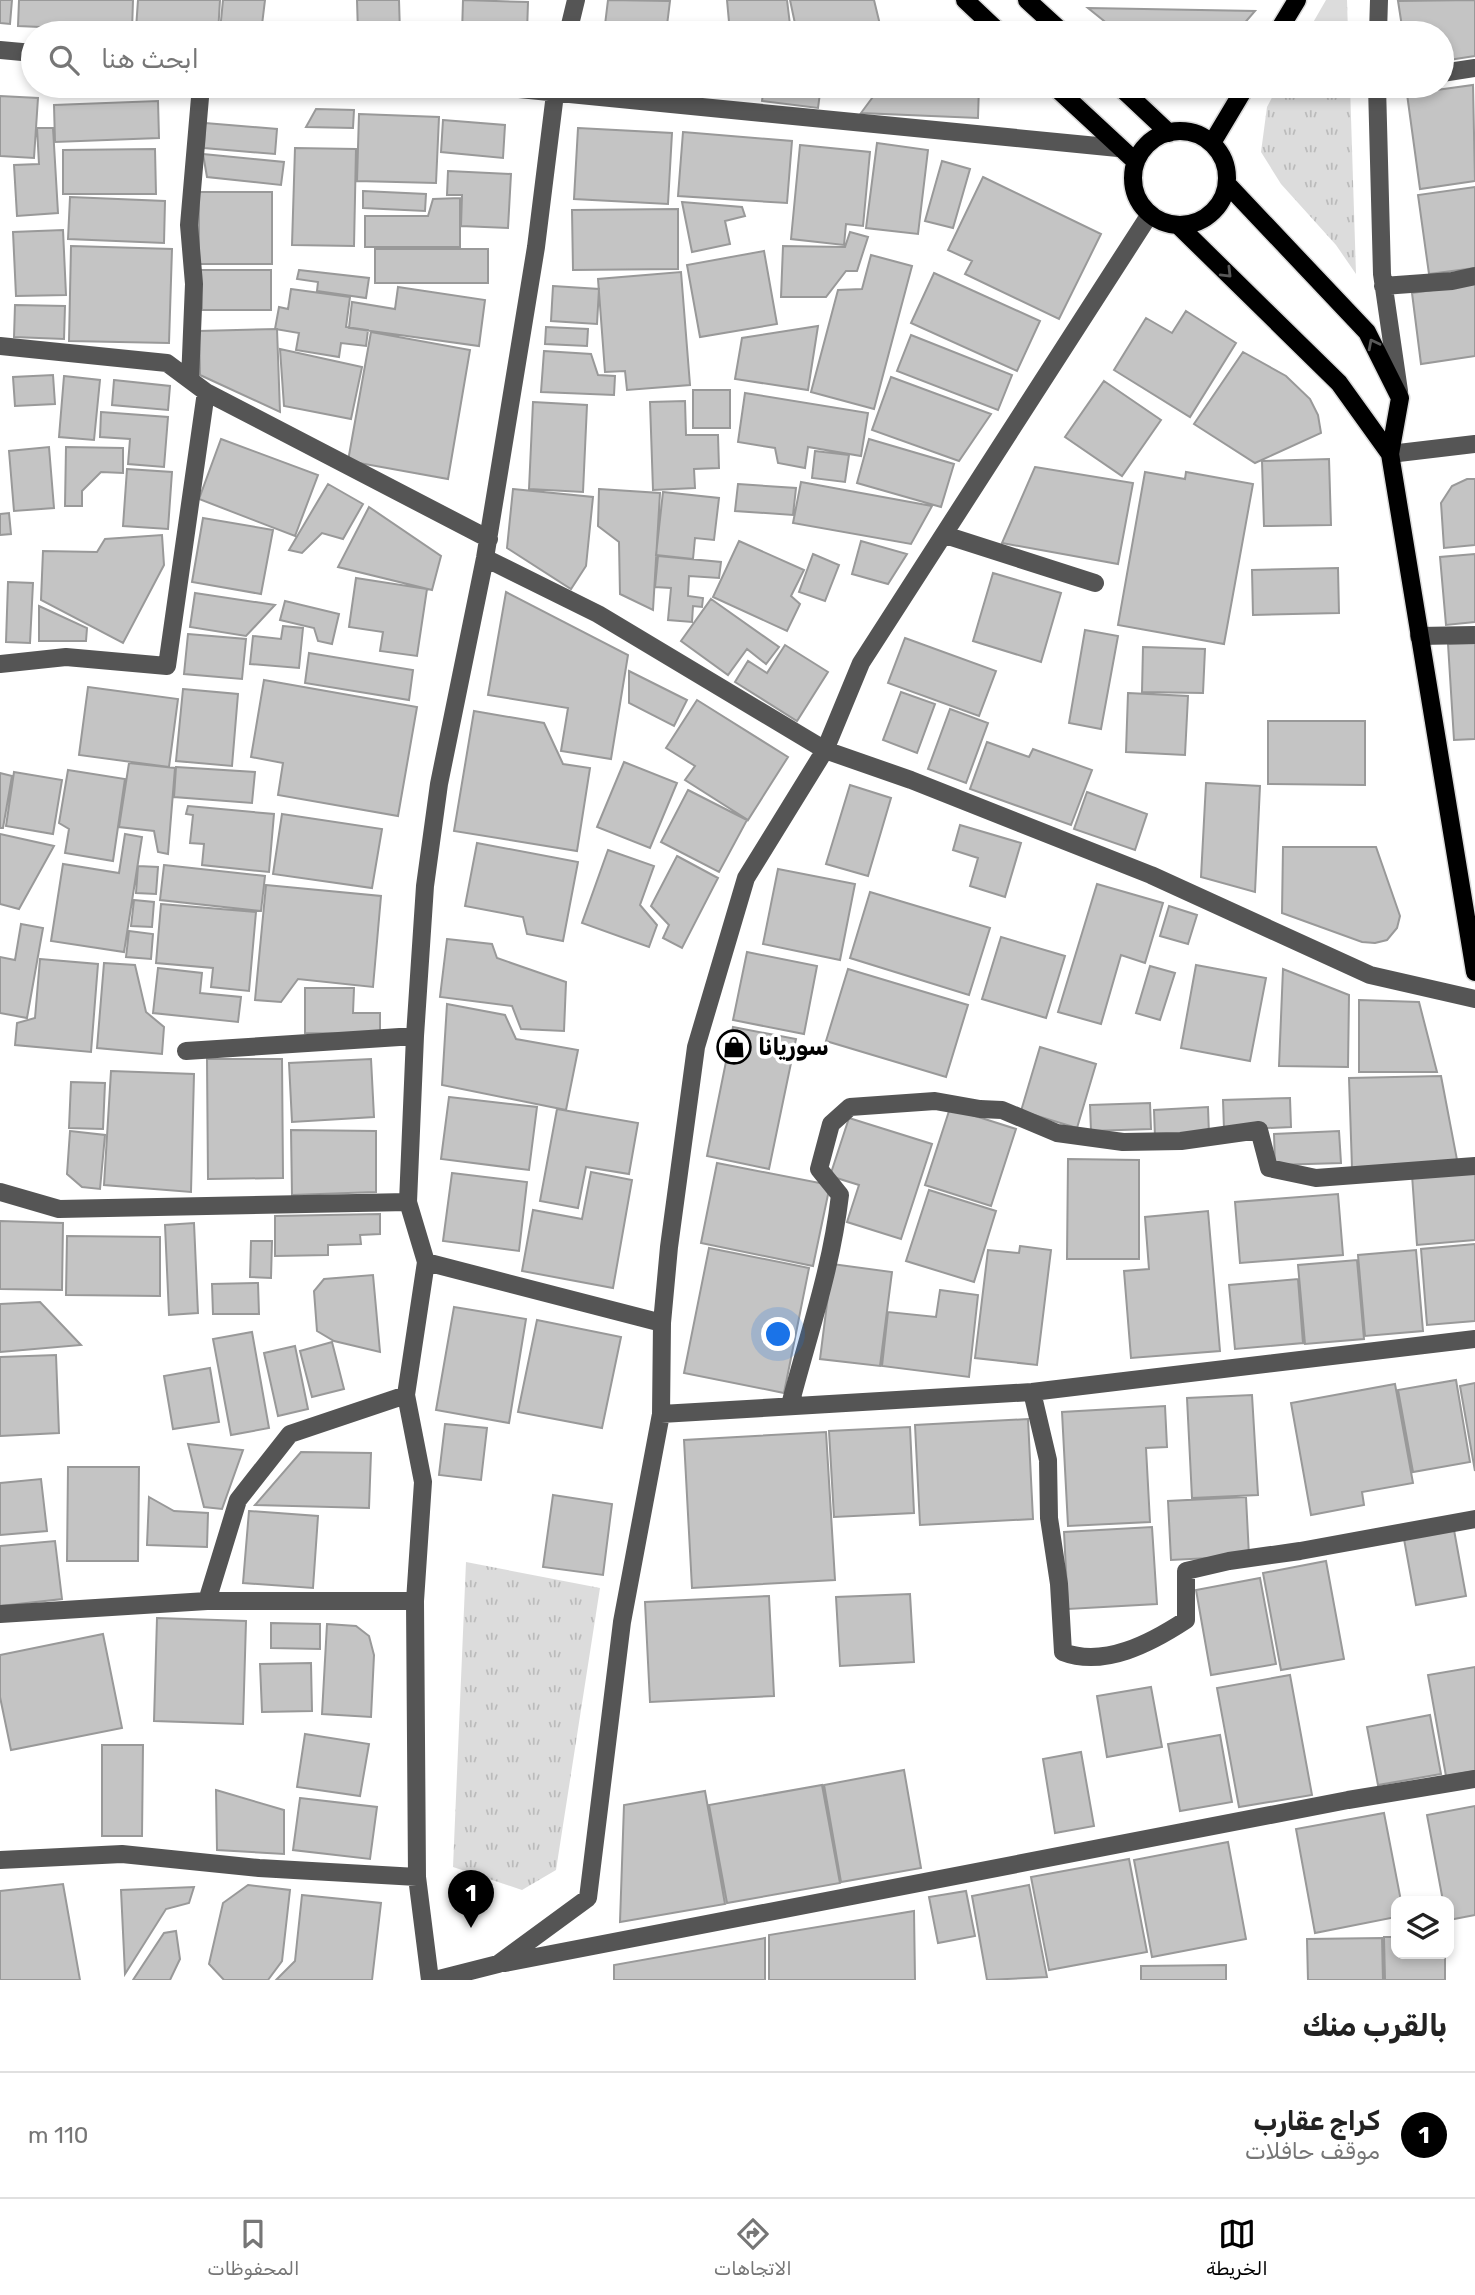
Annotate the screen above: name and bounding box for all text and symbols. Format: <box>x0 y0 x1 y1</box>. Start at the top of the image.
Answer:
search box <box>21 21 1454 98</box>
icon: search <box>45 41 83 79</box>
text: ابحث هنا <box>101 44 199 75</box>
one-way arrow <box>1218 264 1231 277</box>
one-way arrow <box>1367 339 1381 351</box>
shop icon: سوريانا <box>715 1028 753 1066</box>
place label: سوريانا <box>758 1033 829 1061</box>
your location <box>761 1317 795 1351</box>
pin: 1 <box>448 1870 494 1928</box>
map controls <box>1391 1896 1454 1959</box>
button: layers <box>1391 1896 1454 1959</box>
text: بالقرب منك <box>1302 2008 1447 2044</box>
text: كراج عقارب <box>1254 2106 1380 2137</box>
text: 110 m <box>28 2121 88 2149</box>
text: 1 <box>1418 2121 1430 2149</box>
text: موقف حافلات <box>1245 2137 1380 2165</box>
tab: المحفوظات <box>207 2215 300 2280</box>
tab: الاتجاهات <box>714 2215 792 2280</box>
tab: الخريطة <box>1206 2215 1268 2280</box>

